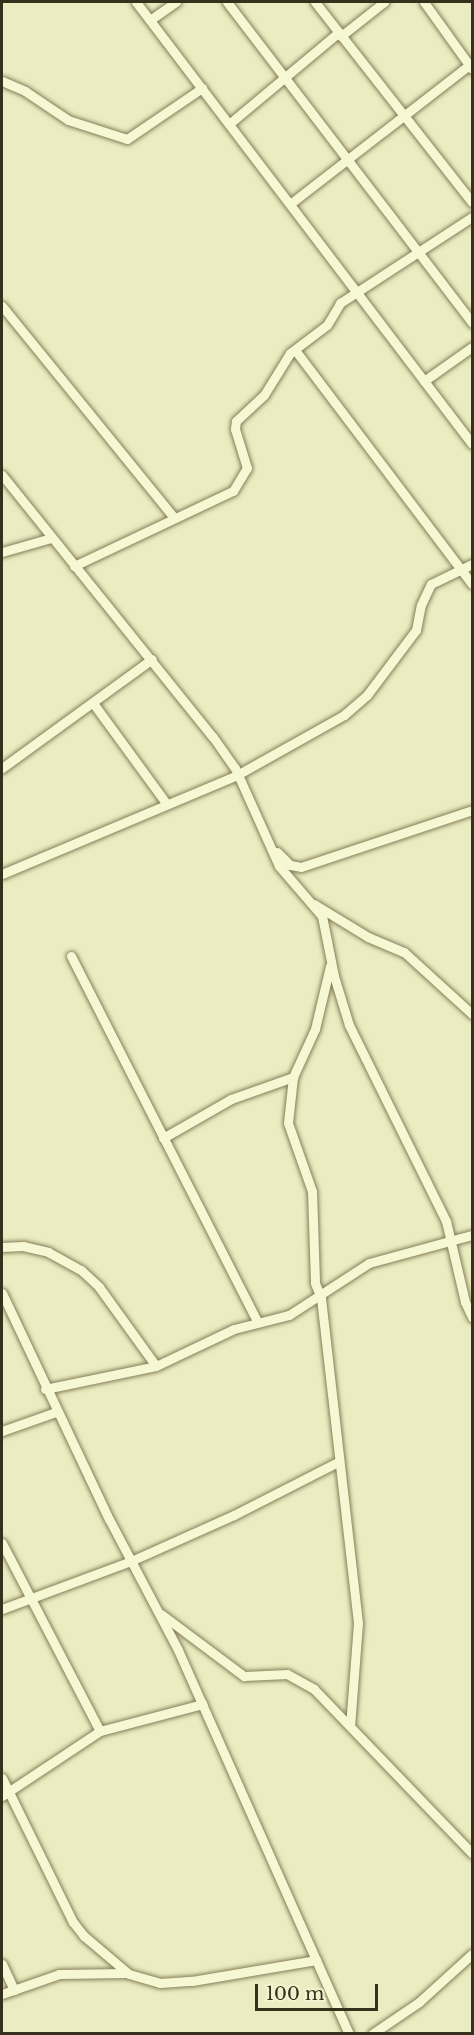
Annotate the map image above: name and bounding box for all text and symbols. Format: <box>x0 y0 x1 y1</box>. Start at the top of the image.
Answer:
scale bar <box>258 1972 381 2010</box>
text: 100 m <box>266 1983 324 2005</box>

